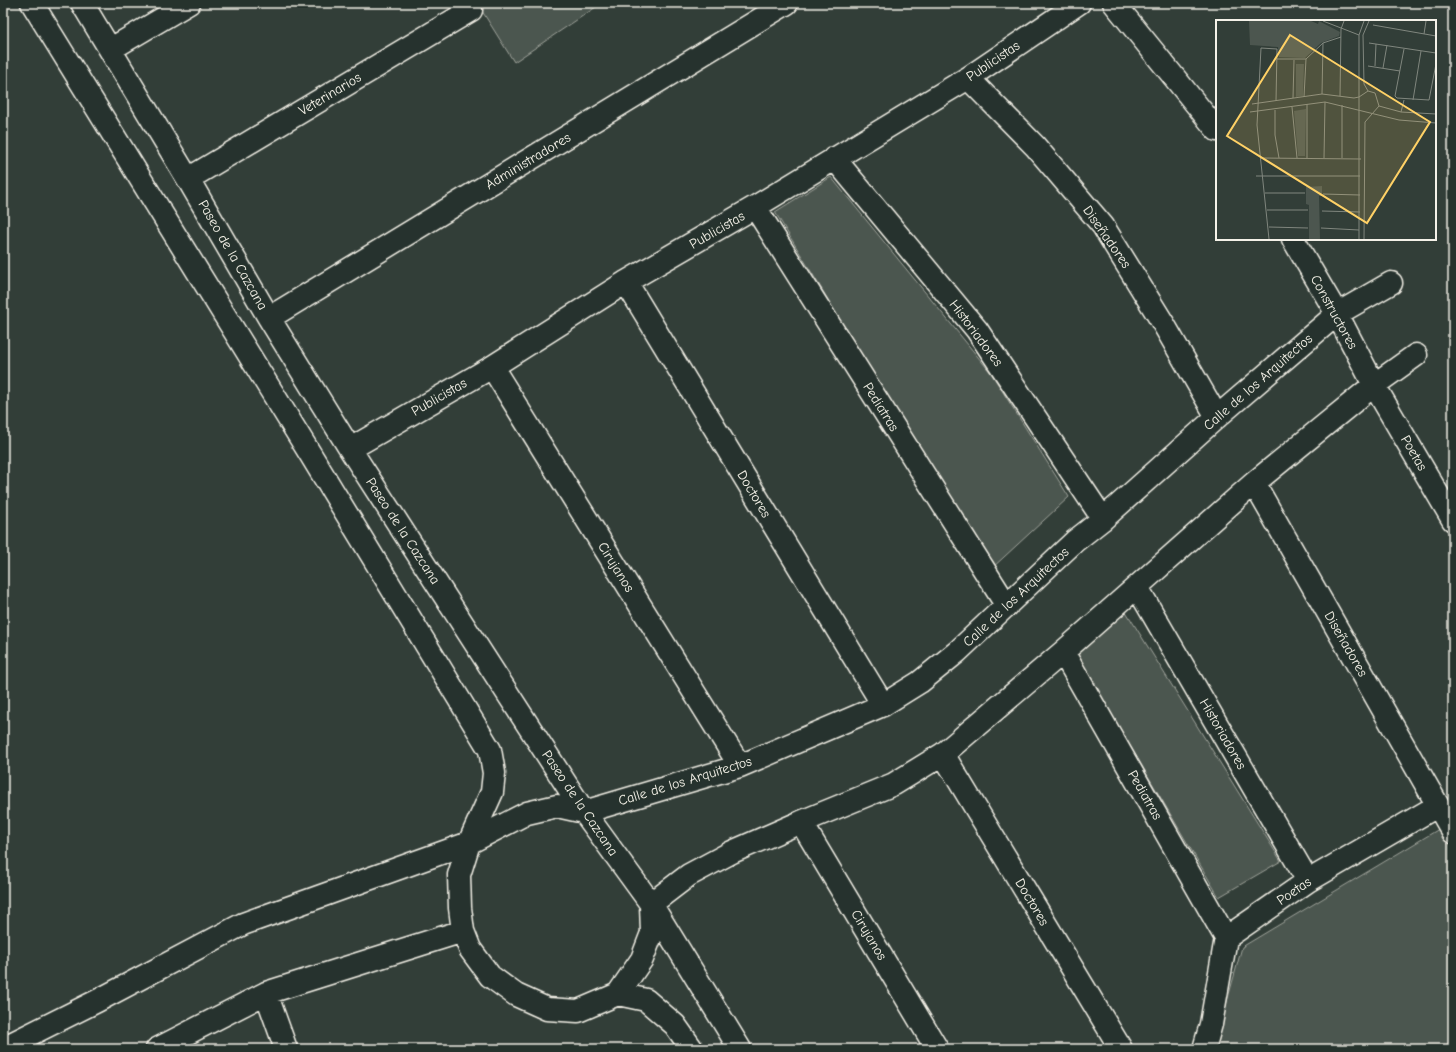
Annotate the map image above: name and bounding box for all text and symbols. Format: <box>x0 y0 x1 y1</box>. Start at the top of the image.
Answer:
inset map <box>1216 20 1436 240</box>
street label: Publicistas <box>963 37 1023 85</box>
street label: Veterinarios <box>296 69 364 119</box>
street label: Administradores <box>482 129 574 193</box>
street label: Paseo de la Cazcana <box>195 197 271 313</box>
street label: Diseñadores <box>1079 202 1135 272</box>
street label: Publicistas <box>686 207 748 253</box>
street label: Constructores <box>1307 272 1361 352</box>
street label: Historiadores <box>945 296 1007 370</box>
street label: Calle de los Arquitectos <box>1200 330 1316 434</box>
street label: Publicistas <box>408 374 470 420</box>
street label: Pediatras <box>859 379 903 435</box>
street label: Poetas <box>1397 432 1431 474</box>
street label: Doctores <box>733 467 775 521</box>
street label: Paseo de la Cazcana <box>362 474 444 588</box>
street label: Cirujanos <box>594 539 638 595</box>
street label: Calle de los Arquitectos <box>959 543 1073 651</box>
street label: Diseñadores <box>1320 608 1372 680</box>
street label: Historiadores <box>1196 696 1250 773</box>
street label: Paseo de la Cazcana <box>538 747 622 859</box>
street label: Calle de los Arquitectos <box>616 753 754 809</box>
street label: Pediatras <box>1124 767 1166 823</box>
street label: Poetas <box>1273 873 1315 909</box>
street label: Doctores <box>1011 875 1053 929</box>
street label: Cirujanos <box>847 907 891 963</box>

